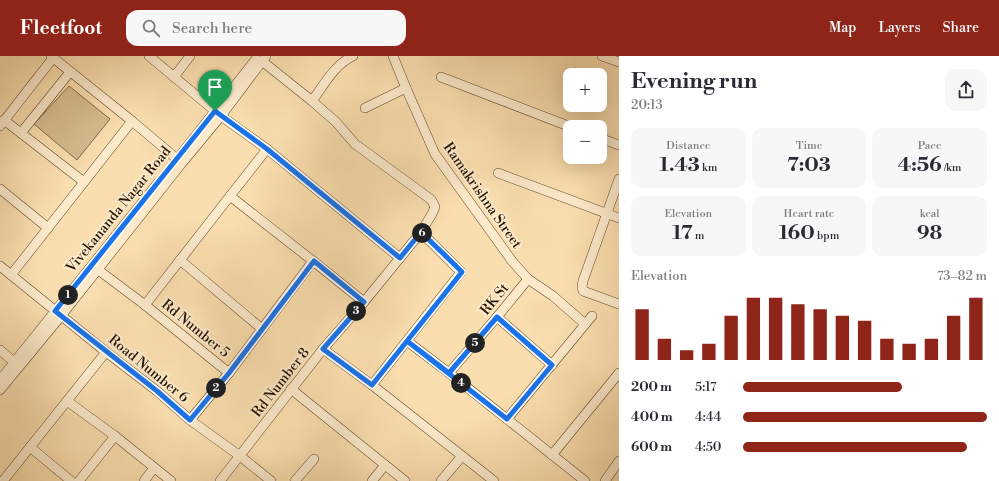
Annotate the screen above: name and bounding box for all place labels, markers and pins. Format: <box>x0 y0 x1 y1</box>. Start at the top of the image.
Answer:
pin <box>198 70 232 111</box>
pin: 6 <box>412 223 432 243</box>
pin: 1 <box>58 285 78 305</box>
pin: 3 <box>346 301 366 321</box>
pin: 5 <box>465 333 485 353</box>
pin: 4 <box>451 373 471 393</box>
pin: 2 <box>206 378 226 398</box>

